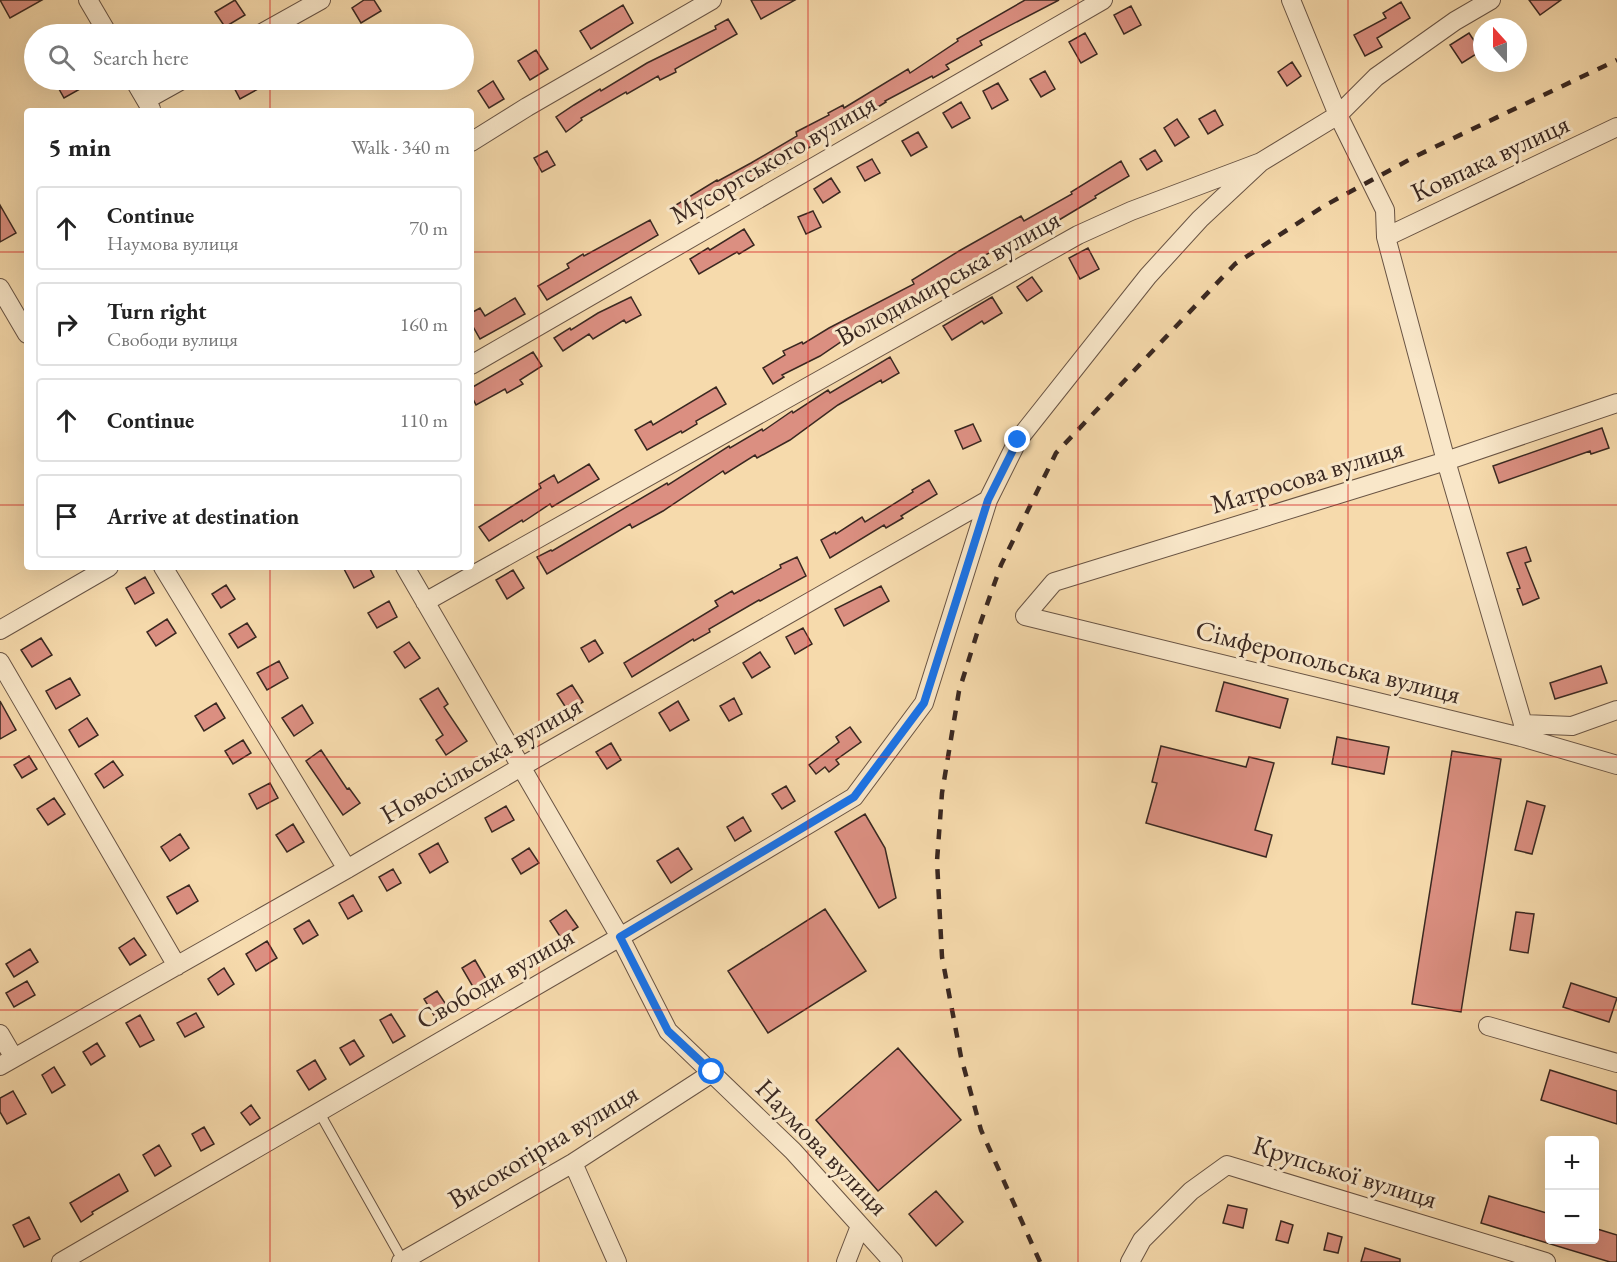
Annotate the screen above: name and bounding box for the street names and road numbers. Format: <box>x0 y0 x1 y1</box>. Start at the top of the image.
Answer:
street label: Мусоргського вулиця <box>663 85 882 232</box>
street label: Ковпака вулиця <box>1405 106 1574 209</box>
street label: Володимирська вулиця <box>829 201 1066 354</box>
street label: Матросова вулиця <box>1206 430 1408 521</box>
street label: Сімферопольська вулиця <box>1192 612 1464 711</box>
street label: Новосільська вулиця <box>374 688 588 831</box>
street label: Свободи вулиця <box>409 918 580 1037</box>
street label: Наумова вулиця <box>748 1071 897 1223</box>
street label: Високогірна вулиця <box>441 1075 644 1216</box>
street label: Крупської вулиця <box>1249 1127 1442 1216</box>

